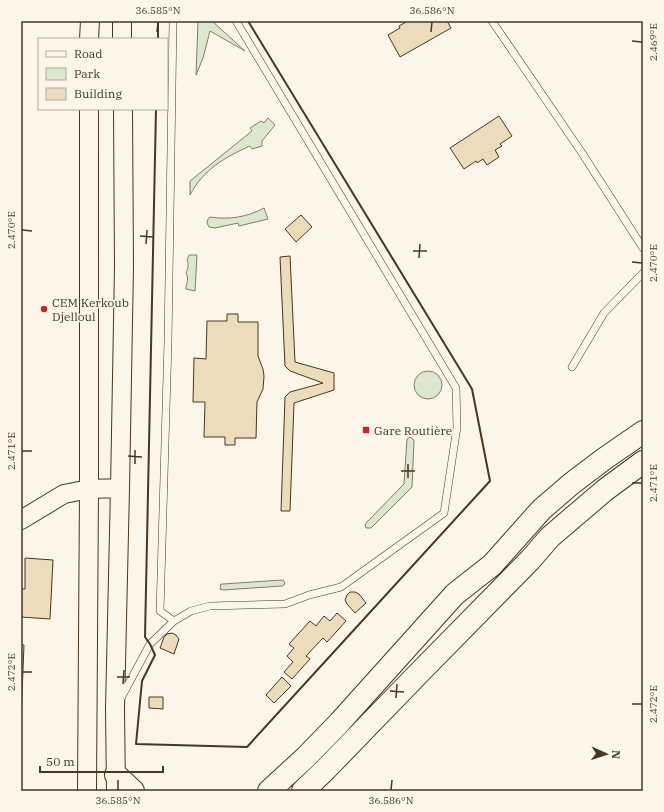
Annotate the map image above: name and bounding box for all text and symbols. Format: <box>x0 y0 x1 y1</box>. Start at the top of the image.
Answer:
text: 36.585°N <box>135 4 181 17</box>
text: 36.586°N <box>409 4 455 17</box>
text: 2.469°E <box>647 23 660 61</box>
legend <box>38 38 168 110</box>
text: Road <box>74 46 103 61</box>
text: Park <box>74 66 100 81</box>
text: Building <box>74 86 122 101</box>
text: 2.470°E <box>5 211 18 249</box>
text: 2.470°E <box>647 244 660 282</box>
place label: CEM Kerkoub Djelloul <box>52 295 129 324</box>
marker: CEM Kerkoub Djelloul <box>39 304 49 314</box>
place label: Gare Routière <box>374 423 452 438</box>
marker: Gare Routière <box>361 425 371 435</box>
text: 2.471°E <box>5 432 18 470</box>
text: 2.471°E <box>647 464 660 502</box>
text: 2.472°E <box>5 653 18 691</box>
text: 2.472°E <box>647 685 660 723</box>
north arrow <box>586 734 626 774</box>
scale bar <box>40 748 163 774</box>
text: N <box>609 750 623 760</box>
text: 50 m <box>46 754 75 769</box>
text: 36.585°N <box>95 794 141 807</box>
text: 36.586°N <box>368 794 414 807</box>

